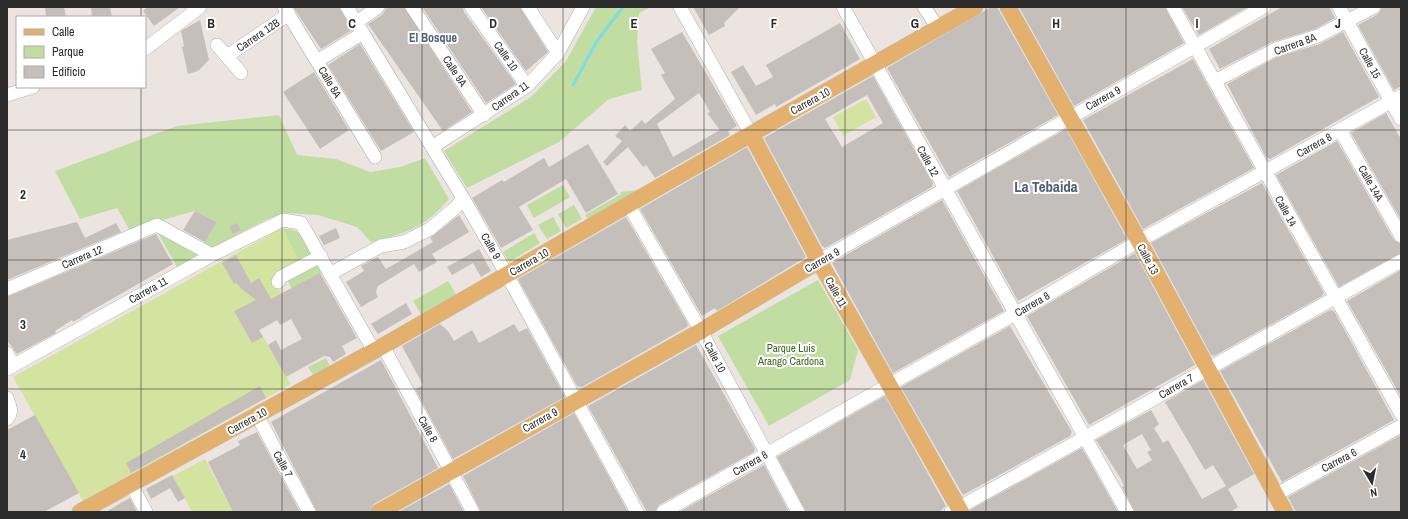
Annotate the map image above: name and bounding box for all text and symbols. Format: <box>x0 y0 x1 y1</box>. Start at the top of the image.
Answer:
text: B <box>207 15 215 32</box>
street label: Carrera 12B <box>234 15 282 55</box>
text: C <box>348 15 356 32</box>
text: D <box>489 15 497 32</box>
text: E <box>630 15 638 32</box>
text: F <box>771 15 778 32</box>
text: G <box>911 15 919 32</box>
text: H <box>1052 15 1060 32</box>
text: I <box>1196 15 1199 32</box>
text: J <box>1335 15 1341 32</box>
legend <box>16 16 146 88</box>
text: Calle <box>52 24 74 40</box>
district label: El Bosque <box>409 30 458 46</box>
street label: Carrera 8A <box>1272 30 1319 58</box>
street label: Calle 10 <box>491 38 521 74</box>
text: Parque <box>52 44 84 60</box>
street label: Calle 15 <box>1356 45 1384 81</box>
street label: Calle 9A <box>440 53 471 90</box>
text: Edificio <box>52 64 85 80</box>
street label: Calle 8A <box>315 64 345 101</box>
street label: Carrera 11 <box>489 78 531 114</box>
street label: Carrera 9 <box>1083 83 1123 113</box>
street label: Carrera 10 <box>788 84 832 118</box>
street label: Carrera 8 <box>1294 130 1334 160</box>
street label: Calle 12 <box>914 143 942 179</box>
street label: Calle 14A <box>1355 163 1387 204</box>
district label: La Tebaida <box>1014 176 1078 197</box>
text: 2 <box>20 186 26 203</box>
street label: Calle 14 <box>1272 193 1300 229</box>
street label: Calle 9 <box>478 230 504 262</box>
street label: Calle 13 <box>1134 241 1162 277</box>
street label: Carrera 12 <box>59 242 105 272</box>
street label: Carrera 9 <box>802 244 842 276</box>
street label: Carrera 10 <box>507 245 551 279</box>
street label: Carrera 11 <box>126 274 170 306</box>
street label: Calle 11 <box>822 274 850 310</box>
street label: Carrera 8 <box>1012 288 1052 320</box>
text: 3 <box>20 316 26 333</box>
street label: Calle 10 <box>701 339 729 375</box>
park label: Parque Luis Arango Cardona <box>757 341 824 368</box>
street label: Carrera 7 <box>1156 370 1196 402</box>
street label: Carrera 10 <box>225 404 269 438</box>
street label: Carrera 9 <box>520 405 560 435</box>
street label: Calle 8 <box>415 413 441 445</box>
street label: Carrera 6 <box>1319 445 1359 475</box>
text: 4 <box>20 446 26 463</box>
street label: Carrera 8 <box>730 447 770 479</box>
street label: Calle 7 <box>270 448 296 480</box>
north arrow <box>1352 463 1392 503</box>
text: N <box>1369 485 1378 500</box>

